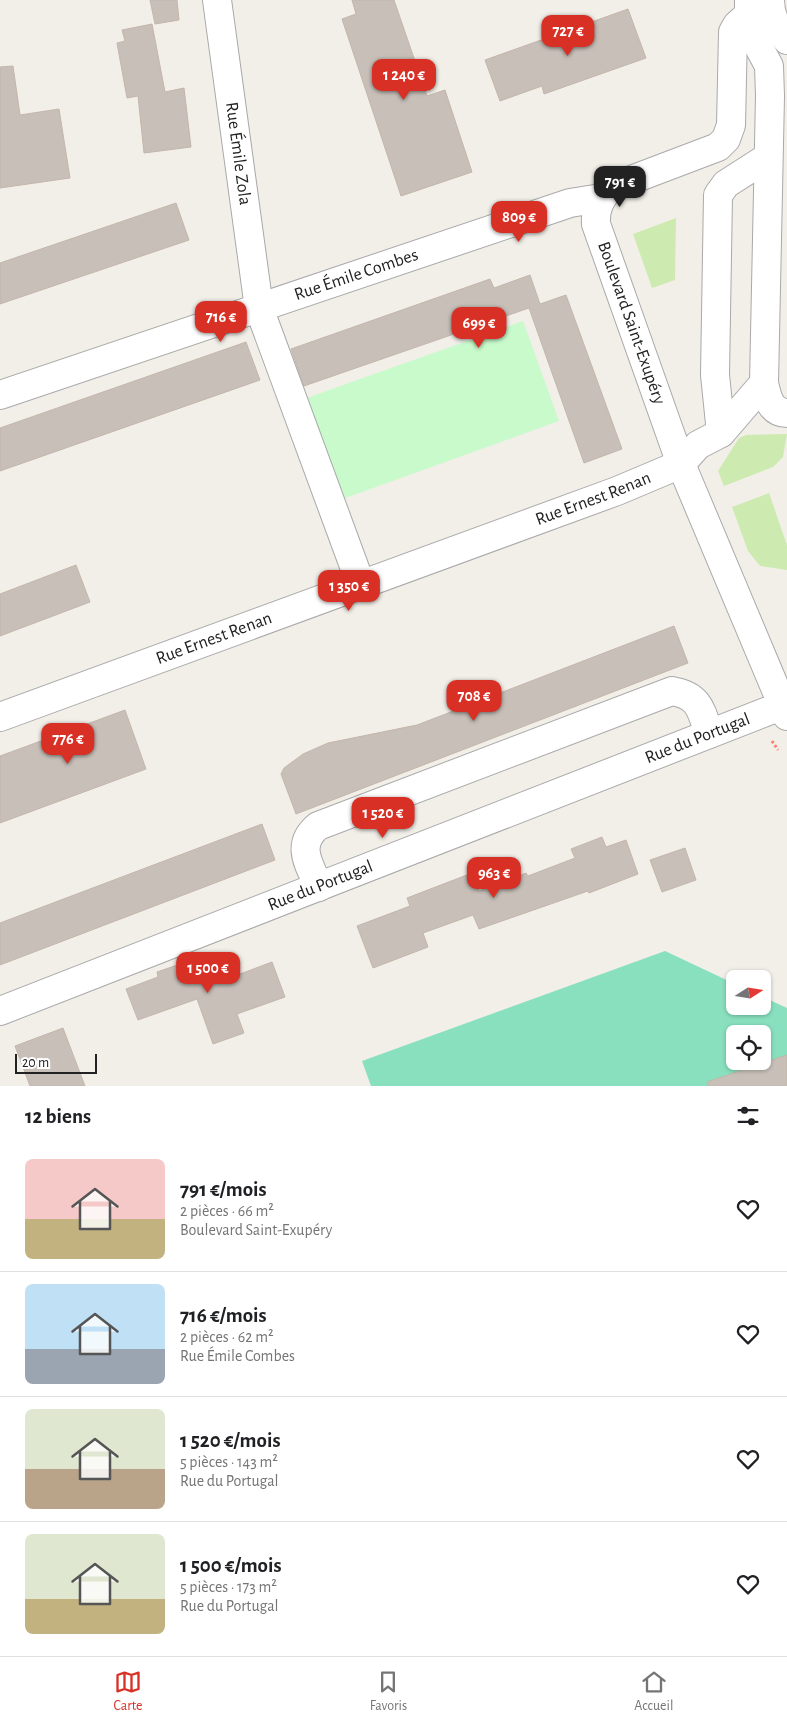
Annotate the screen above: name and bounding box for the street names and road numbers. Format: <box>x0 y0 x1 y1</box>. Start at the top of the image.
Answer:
street label: Rue Émile Zola <box>222 101 254 206</box>
street label: Boulevard Saint-Exupéry <box>594 239 668 407</box>
street label: Rue Émile Combes <box>292 246 421 304</box>
street label: Rue Ernest Renan <box>533 469 654 529</box>
street label: Rue Ernest Renan <box>154 609 274 668</box>
street label: Rue du Portugal <box>643 710 753 767</box>
street label: Rue du Portugal <box>265 857 375 914</box>

